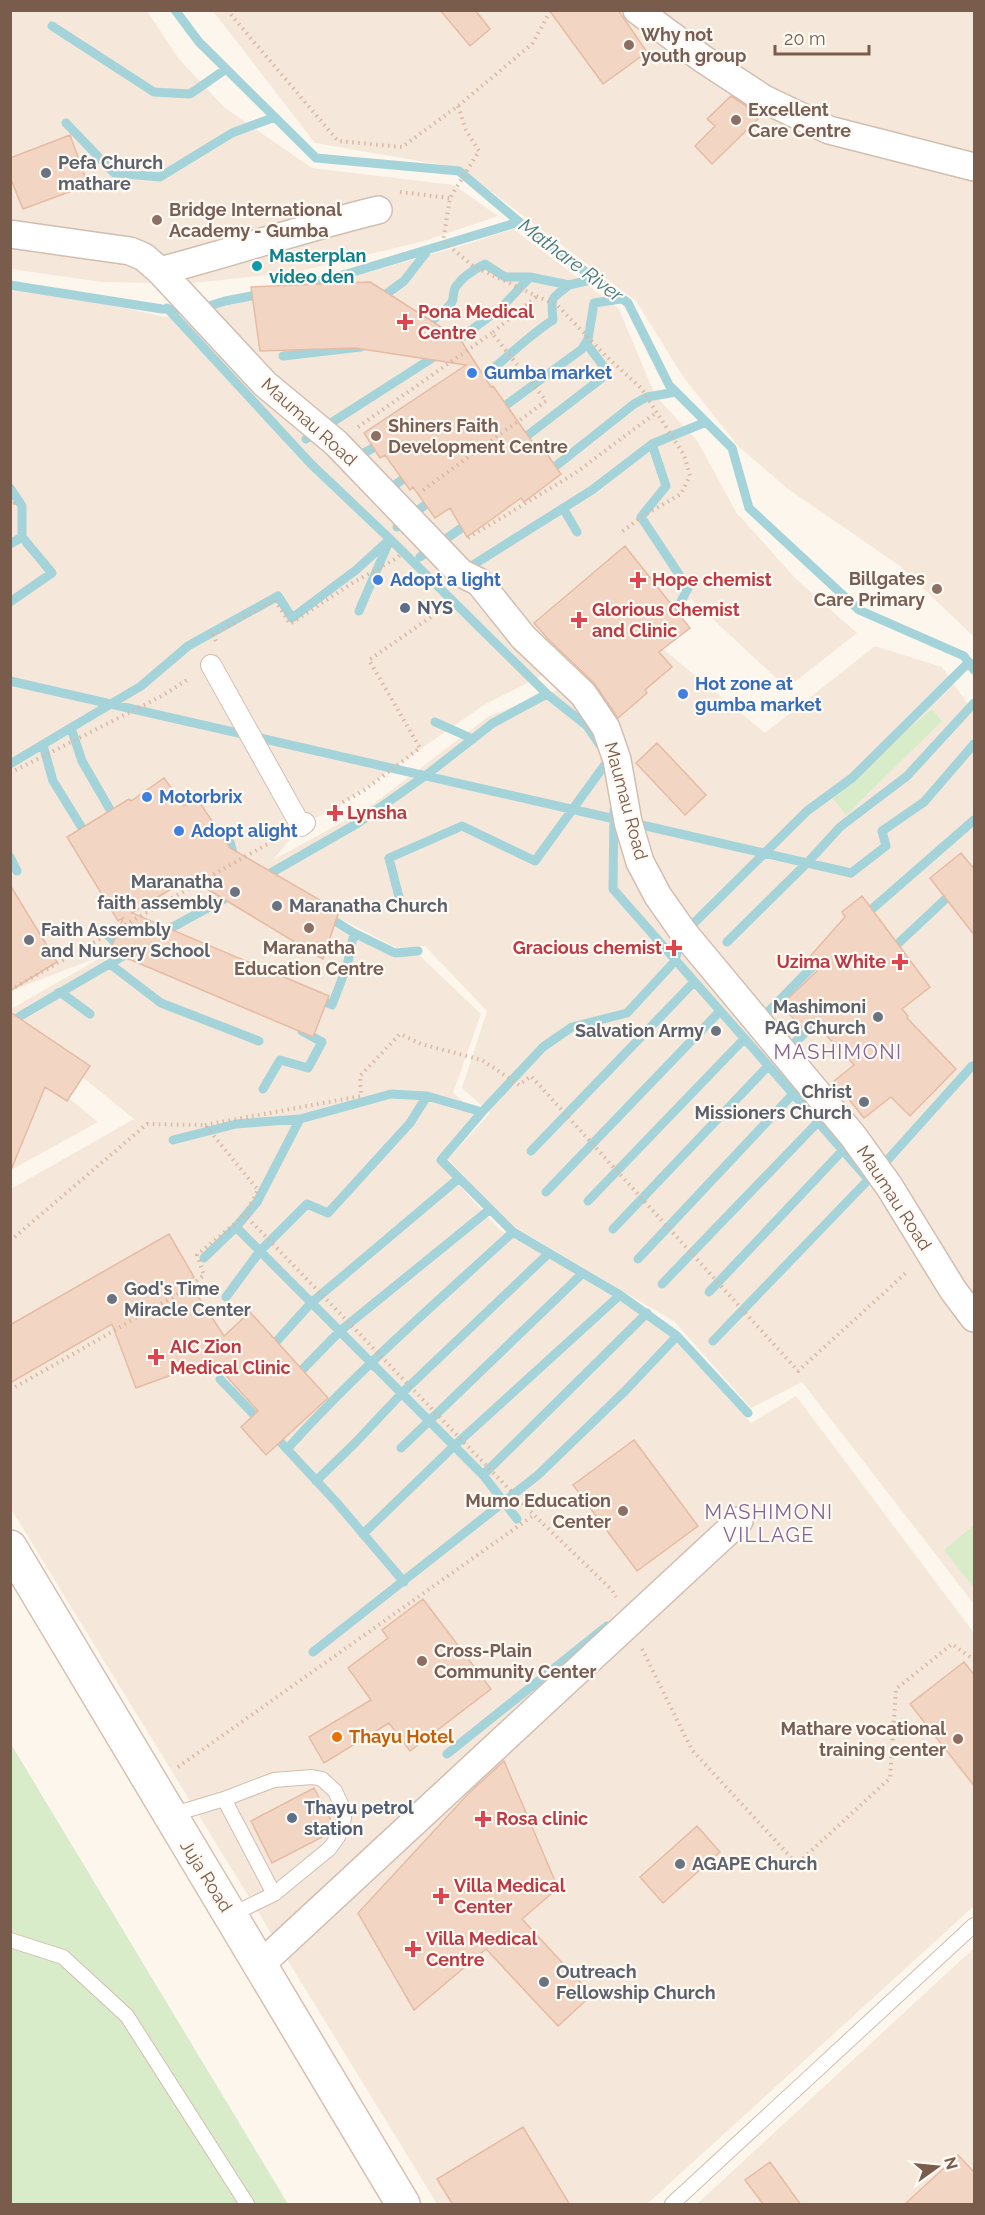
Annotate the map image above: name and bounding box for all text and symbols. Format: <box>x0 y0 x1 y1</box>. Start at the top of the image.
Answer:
scale bar <box>775 18 870 56</box>
place label: Why not youth group <box>641 24 746 66</box>
text: 20 m <box>784 28 826 49</box>
marker: Why not youth group <box>622 38 636 52</box>
place label: Excellent Care Centre <box>748 99 851 141</box>
marker: Excellent Care Centre <box>729 113 743 127</box>
place label: Pefa Church mathare <box>58 152 163 194</box>
marker: Pefa Church mathare <box>39 166 53 180</box>
place label: Bridge International Academy - Gumba <box>169 199 342 241</box>
marker: Bridge International Academy - Gumba <box>150 213 164 227</box>
water label: Mathare River <box>514 213 629 308</box>
place label: Masterplan video den <box>269 245 367 287</box>
marker: Masterplan video den <box>250 259 264 273</box>
place label: Pona Medical Centre <box>418 301 534 343</box>
marker: Pona Medical Centre <box>396 313 414 331</box>
place label: Gumba market <box>484 362 612 383</box>
marker: Gumba market <box>465 366 479 380</box>
street label: Maumau Road <box>257 373 361 470</box>
place label: Shiners Faith Development Centre <box>388 415 568 457</box>
marker: Shiners Faith Development Centre <box>369 429 383 443</box>
place label: Billgates Care Primary <box>814 568 925 610</box>
place label: Adopt a light <box>390 569 501 590</box>
place label: Hope chemist <box>652 569 772 590</box>
marker: Hope chemist <box>629 571 647 589</box>
marker: Adopt a light <box>371 573 385 587</box>
marker: Billgates Care Primary <box>930 582 944 596</box>
place label: NYS <box>417 597 453 618</box>
place label: Glorious Chemist and Clinic <box>592 599 740 641</box>
marker: NYS <box>398 601 412 615</box>
marker: Glorious Chemist and Clinic <box>570 611 588 629</box>
place label: Hot zone at gumba market <box>695 673 822 715</box>
marker: Hot zone at gumba market <box>676 687 690 701</box>
street label: Maumau Road <box>601 740 652 862</box>
place label: Motorbrix <box>159 786 243 807</box>
marker: Motorbrix <box>140 790 154 804</box>
place label: Lynsha <box>347 802 407 823</box>
marker: Lynsha <box>328 806 342 820</box>
place label: Adopt alight <box>191 820 298 841</box>
marker: Adopt alight <box>172 824 186 838</box>
place label: Maranatha faith assembly <box>97 871 223 913</box>
marker: Maranatha faith assembly <box>228 885 242 899</box>
place label: Maranatha Church <box>289 895 448 916</box>
marker: Maranatha Church <box>270 899 284 913</box>
place label: Faith Assembly and Nursery School <box>41 919 210 961</box>
marker: Maranatha Education Centre <box>302 921 316 935</box>
marker: Faith Assembly and Nursery School <box>22 933 36 947</box>
place label: Maranatha Education Centre <box>234 937 384 979</box>
place label: Gracious chemist <box>513 937 662 958</box>
marker: Gracious chemist <box>667 941 681 955</box>
place label: Uzima White <box>776 951 886 972</box>
marker: Uzima White <box>891 953 909 971</box>
place label: Mashimoni PAG Church <box>765 996 866 1038</box>
marker: Mashimoni PAG Church <box>871 1010 885 1024</box>
place label: Salvation Army <box>575 1020 704 1041</box>
marker: Salvation Army <box>709 1024 723 1038</box>
district label: MASHIMONI <box>773 1040 903 1064</box>
place label: Christ Missioners Church <box>695 1081 852 1123</box>
marker: Christ Missioners Church <box>857 1095 871 1109</box>
street label: Maumau Road <box>853 1141 936 1254</box>
place label: God's Time Miracle Center <box>124 1278 251 1320</box>
marker: God's Time Miracle Center <box>105 1292 119 1306</box>
place label: AIC Zion Medical Clinic <box>170 1336 291 1378</box>
marker: AIC Zion Medical Clinic <box>147 1348 165 1366</box>
place label: Mumo Education Center <box>465 1490 611 1532</box>
district label: MASHIMONI VILLAGE <box>704 1500 834 1547</box>
marker: Mumo Education Center <box>616 1504 630 1518</box>
place label: Cross-Plain Community Center <box>434 1640 596 1682</box>
marker: Cross-Plain Community Center <box>415 1654 429 1668</box>
place label: Mathare vocational training center <box>781 1718 946 1760</box>
place label: Thayu Hotel <box>349 1726 454 1747</box>
marker: Thayu Hotel <box>330 1730 344 1744</box>
marker: Mathare vocational training center <box>951 1732 965 1746</box>
place label: Thayu petrol station <box>304 1797 414 1839</box>
place label: Rosa clinic <box>496 1808 588 1829</box>
marker: Rosa clinic <box>474 1810 492 1828</box>
marker: Thayu petrol station <box>285 1811 299 1825</box>
street label: Juja Road <box>176 1836 237 1916</box>
place label: AGAPE Church <box>692 1853 817 1874</box>
marker: AGAPE Church <box>673 1857 687 1871</box>
place label: Villa Medical Center <box>454 1875 566 1917</box>
marker: Villa Medical Center <box>432 1887 450 1905</box>
place label: Villa Medical Centre <box>426 1928 538 1970</box>
marker: Villa Medical Centre <box>404 1940 422 1958</box>
place label: Outreach Fellowship Church <box>556 1961 716 2003</box>
marker: Outreach Fellowship Church <box>537 1975 551 1989</box>
north arrow <box>907 2137 967 2197</box>
text: N <box>940 2155 962 2172</box>

